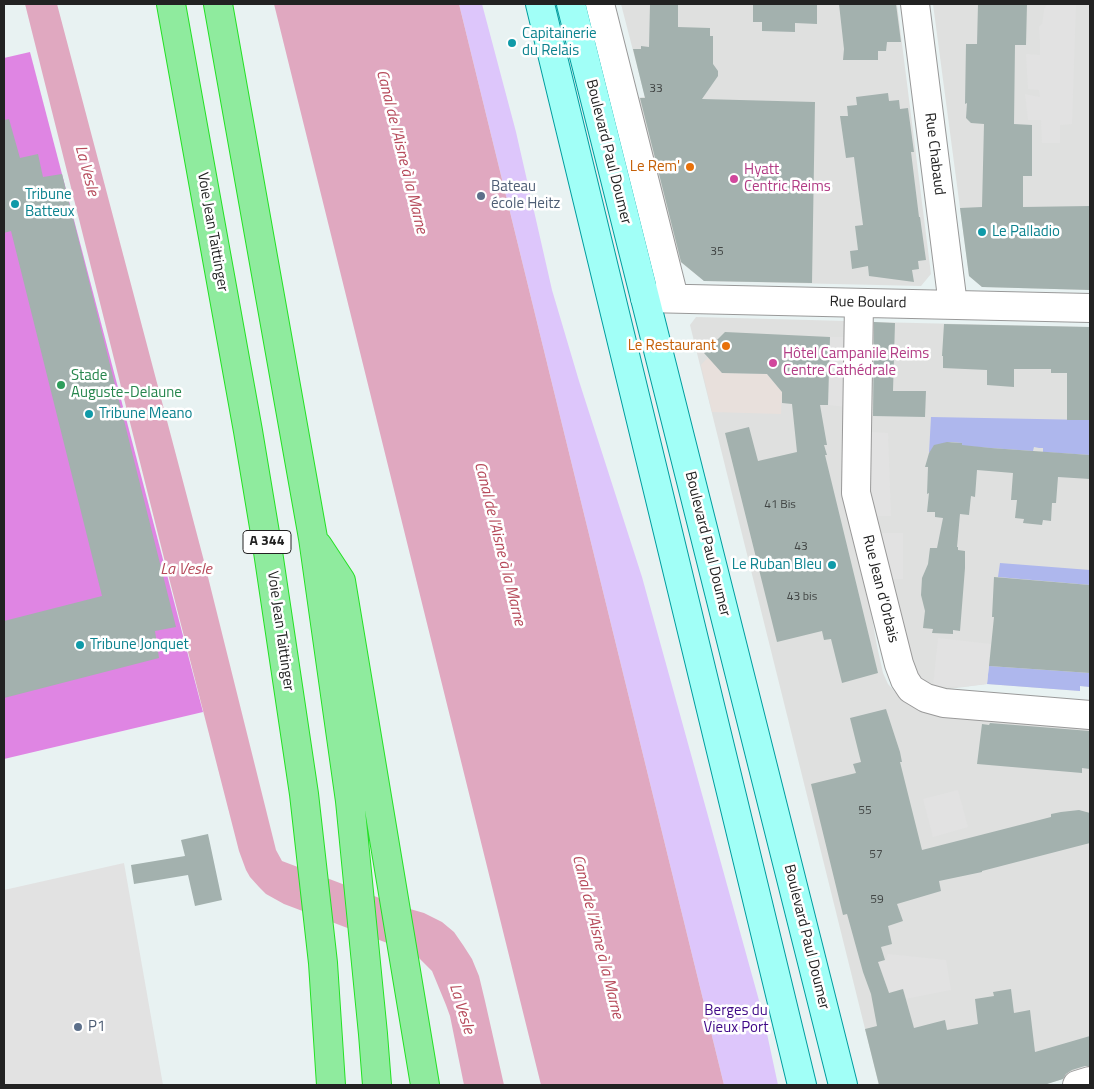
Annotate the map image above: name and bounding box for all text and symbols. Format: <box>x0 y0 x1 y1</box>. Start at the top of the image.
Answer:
place label: Capitainerie du Relais <box>522 25 597 60</box>
marker: Capitainerie du Relais <box>506 37 518 49</box>
water label: Canal de l'Aisne à la Marne <box>371 68 431 236</box>
street label: Boulevard Paul Doumer <box>581 78 635 226</box>
house number: 33 <box>649 82 663 96</box>
street label: Rue Chabaud <box>920 112 948 196</box>
water label: La Vesle <box>70 144 102 198</box>
place label: Le Rem' <box>630 158 680 176</box>
marker: Le Rem' <box>684 161 696 173</box>
place label: Hyatt Centric Reims <box>744 161 831 196</box>
street label: Voie Jean Taittinger <box>193 171 231 293</box>
marker: Hyatt Centric Reims <box>728 173 740 185</box>
place label: Bateau école Heitz <box>491 178 560 213</box>
place label: Tribune Batteux <box>25 186 75 221</box>
marker: Bateau école Heitz <box>475 190 487 202</box>
marker: Tribune Batteux <box>9 198 21 210</box>
place label: Le Palladio <box>992 223 1060 241</box>
marker: Le Palladio <box>976 226 988 238</box>
house number: 35 <box>710 245 724 259</box>
street label: Rue Boulard <box>829 293 907 313</box>
place label: Le Restaurant <box>628 337 716 355</box>
marker: Le Restaurant <box>720 340 732 352</box>
place label: Hôtel Campanile Reims Centre Cathédrale <box>783 345 929 380</box>
marker: Hôtel Campanile Reims Centre Cathédrale <box>767 357 779 369</box>
place label: Stade Auguste-Delaune <box>71 367 182 402</box>
marker: Stade Auguste-Delaune <box>55 379 67 391</box>
place label: Tribune Meano <box>99 405 192 423</box>
marker: Tribune Meano <box>83 408 95 420</box>
water label: Canal de l'Aisne à la Marne <box>469 460 529 628</box>
street label: Boulevard Paul Doumer <box>680 470 734 618</box>
house number: 41 Bis <box>764 498 796 512</box>
road number: A 344 <box>243 530 291 554</box>
street label: Rue Jean d'Orbais <box>858 533 902 645</box>
house number: 43 <box>794 540 808 554</box>
place label: Le Ruban Bleu <box>732 556 822 574</box>
marker: Le Ruban Bleu <box>826 559 838 571</box>
water label: La Vesle <box>160 560 212 580</box>
street label: Voie Jean Taittinger <box>263 570 297 692</box>
house number: 43 bis <box>787 590 817 604</box>
place label: Tribune Jonquet <box>90 636 189 654</box>
marker: Tribune Jonquet <box>74 639 86 651</box>
house number: 55 <box>858 804 872 818</box>
house number: 57 <box>869 848 883 862</box>
water label: Canal de l'Aisne à la Marne <box>567 853 627 1021</box>
street label: Boulevard Paul Doumer <box>779 863 833 1011</box>
house number: 59 <box>870 893 884 907</box>
water label: La Vesle <box>444 982 478 1036</box>
park label: Berges du Vieux Port <box>704 1002 768 1037</box>
place label: P1 <box>88 1018 105 1036</box>
marker: P1 <box>72 1021 84 1033</box>

